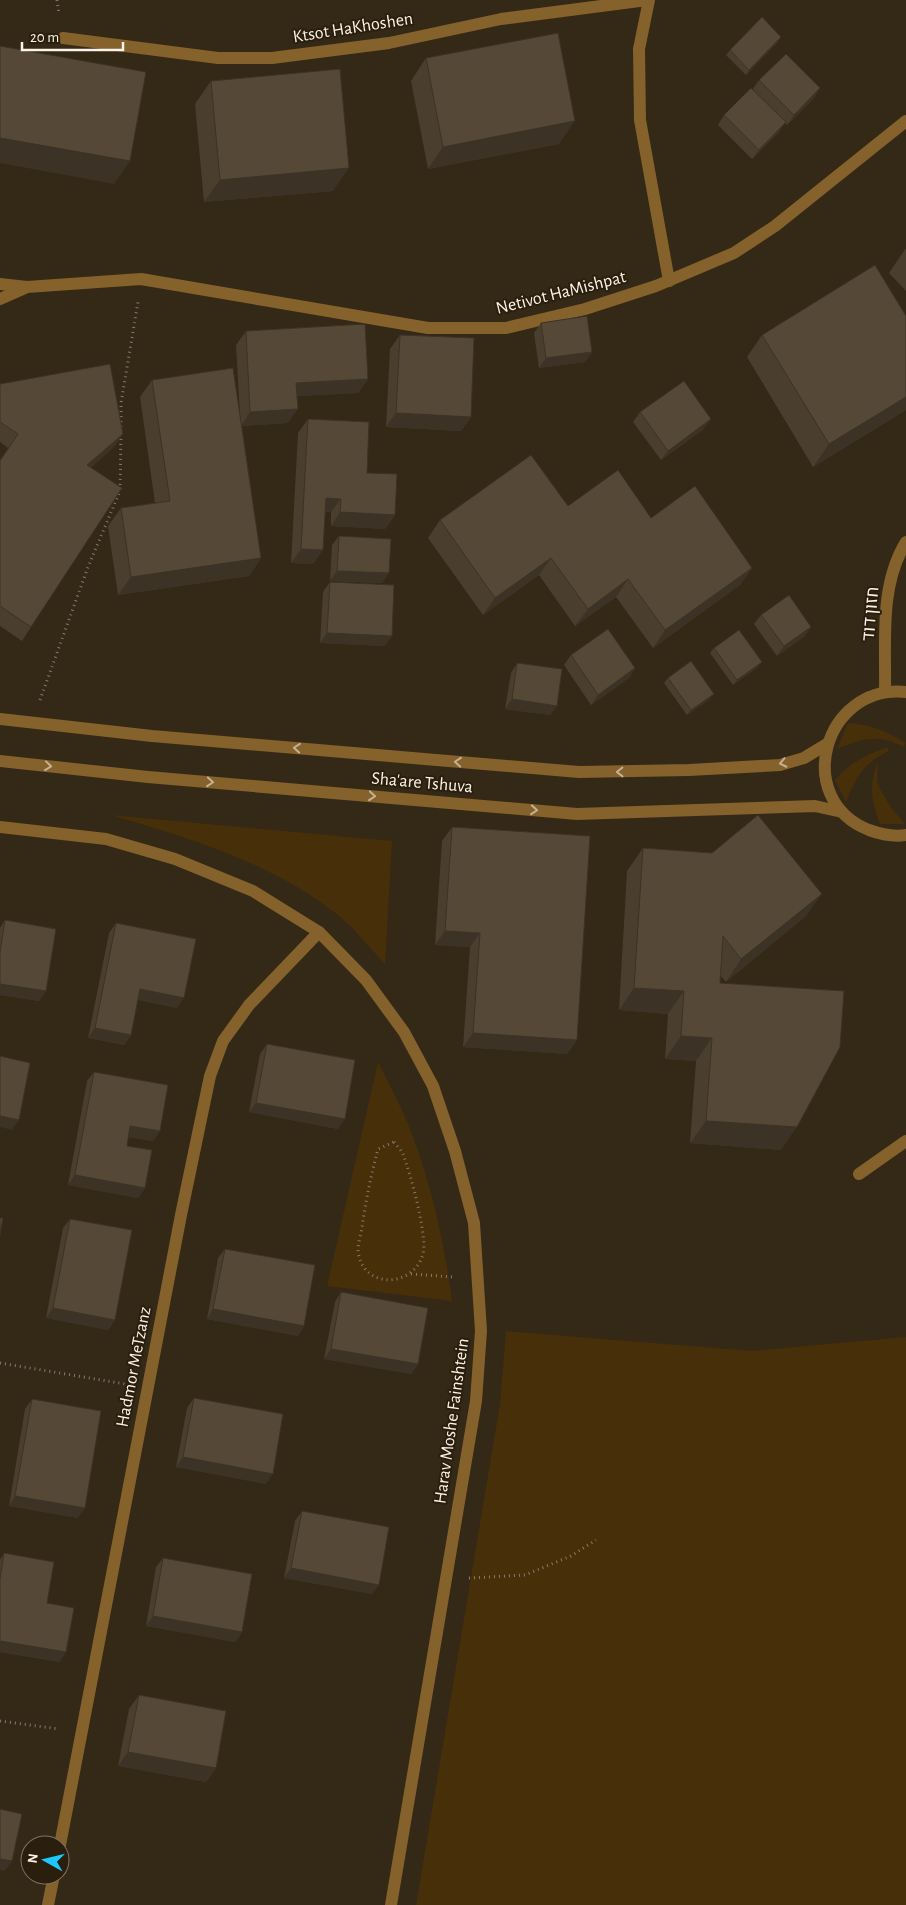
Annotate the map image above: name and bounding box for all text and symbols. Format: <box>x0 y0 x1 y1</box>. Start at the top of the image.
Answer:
street label: Ktsot HaKhoshen <box>292 10 414 46</box>
scale bar <box>22 20 124 52</box>
text: 20 m <box>30 30 59 45</box>
street label: Netivot HaMishpat <box>494 268 628 318</box>
street label: חזון דוד <box>860 586 882 642</box>
one-way arrow <box>292 743 300 754</box>
one-way arrow <box>454 757 462 768</box>
one-way arrow <box>778 758 787 768</box>
one-way arrow <box>45 760 53 771</box>
one-way arrow <box>616 767 624 777</box>
street label: Sha'are Tshuva <box>371 770 473 796</box>
one-way arrow <box>206 777 214 788</box>
one-way arrow <box>368 791 376 802</box>
one-way arrow <box>530 805 538 816</box>
street label: Hadmor MeTzanz <box>114 1305 154 1429</box>
street label: Harav Moshe Fainshtein <box>431 1337 473 1505</box>
north arrow <box>20 1835 70 1885</box>
text: N <box>26 1853 41 1864</box>

